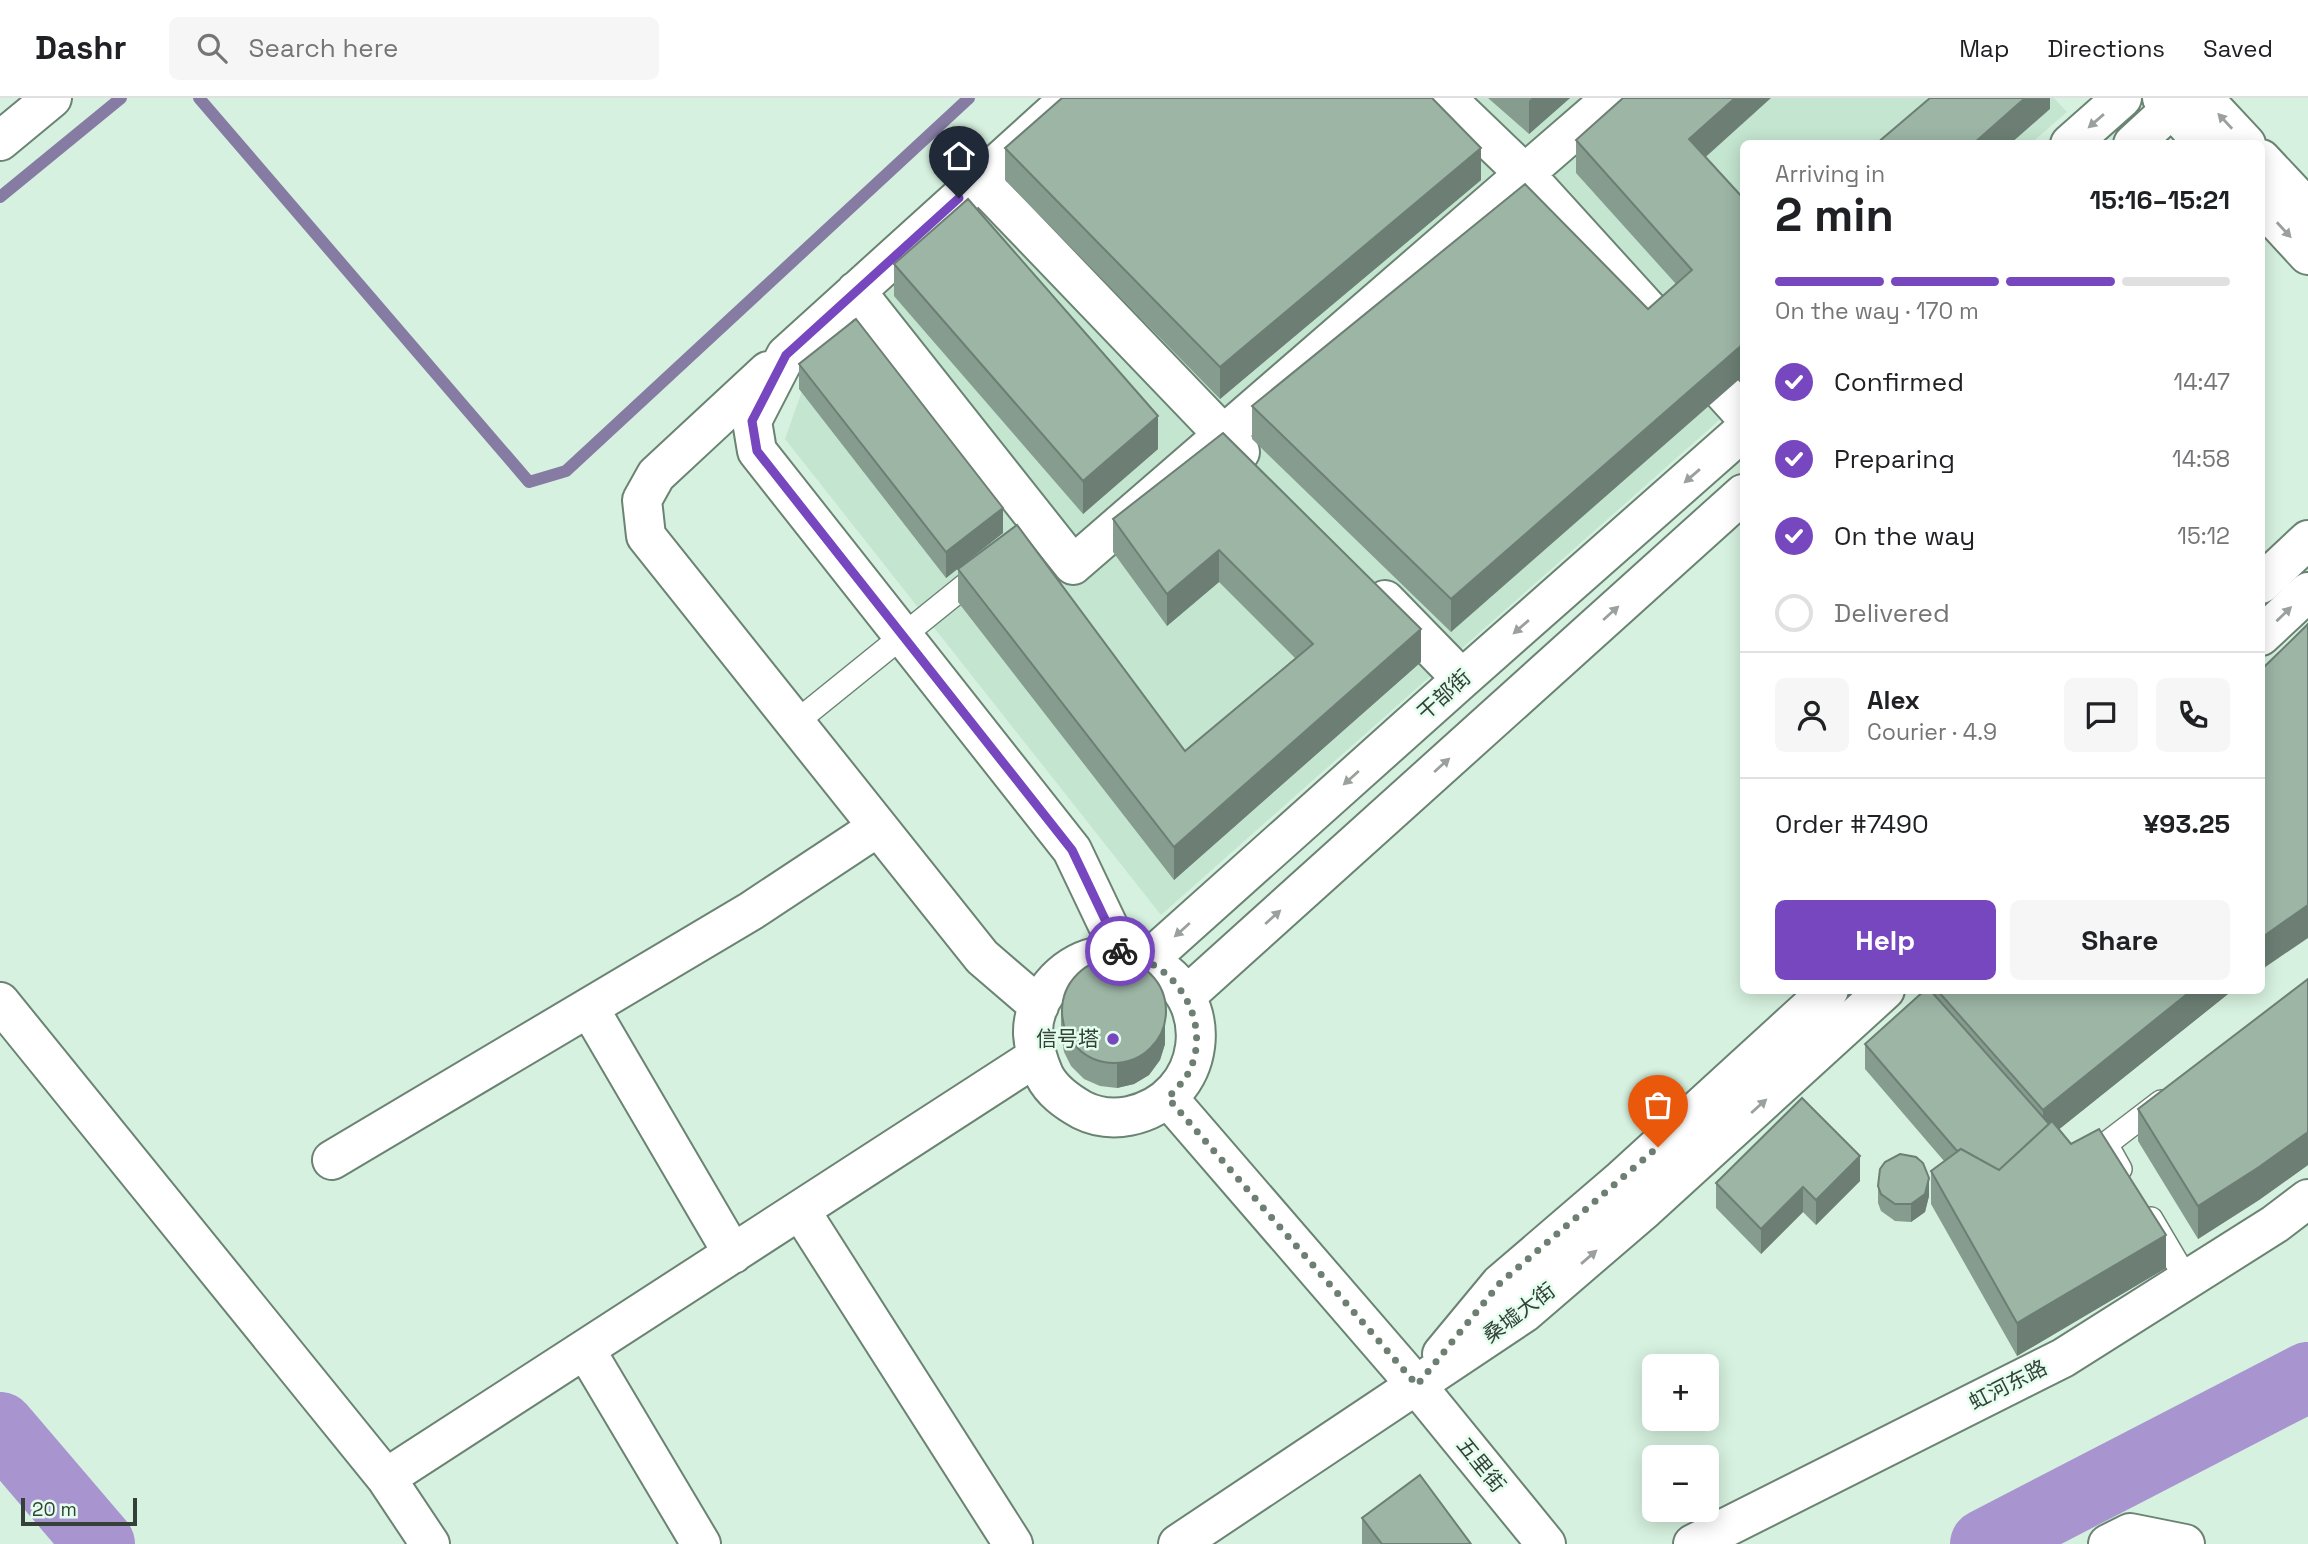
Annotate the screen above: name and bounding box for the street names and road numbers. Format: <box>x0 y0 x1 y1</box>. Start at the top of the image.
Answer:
street label: 干部街 <box>1411 664 1476 726</box>
street label: 桑墟大街 <box>1477 1277 1560 1349</box>
street label: 虹河东路 <box>1964 1353 2051 1416</box>
street label: 五里街 <box>1451 1432 1512 1498</box>

